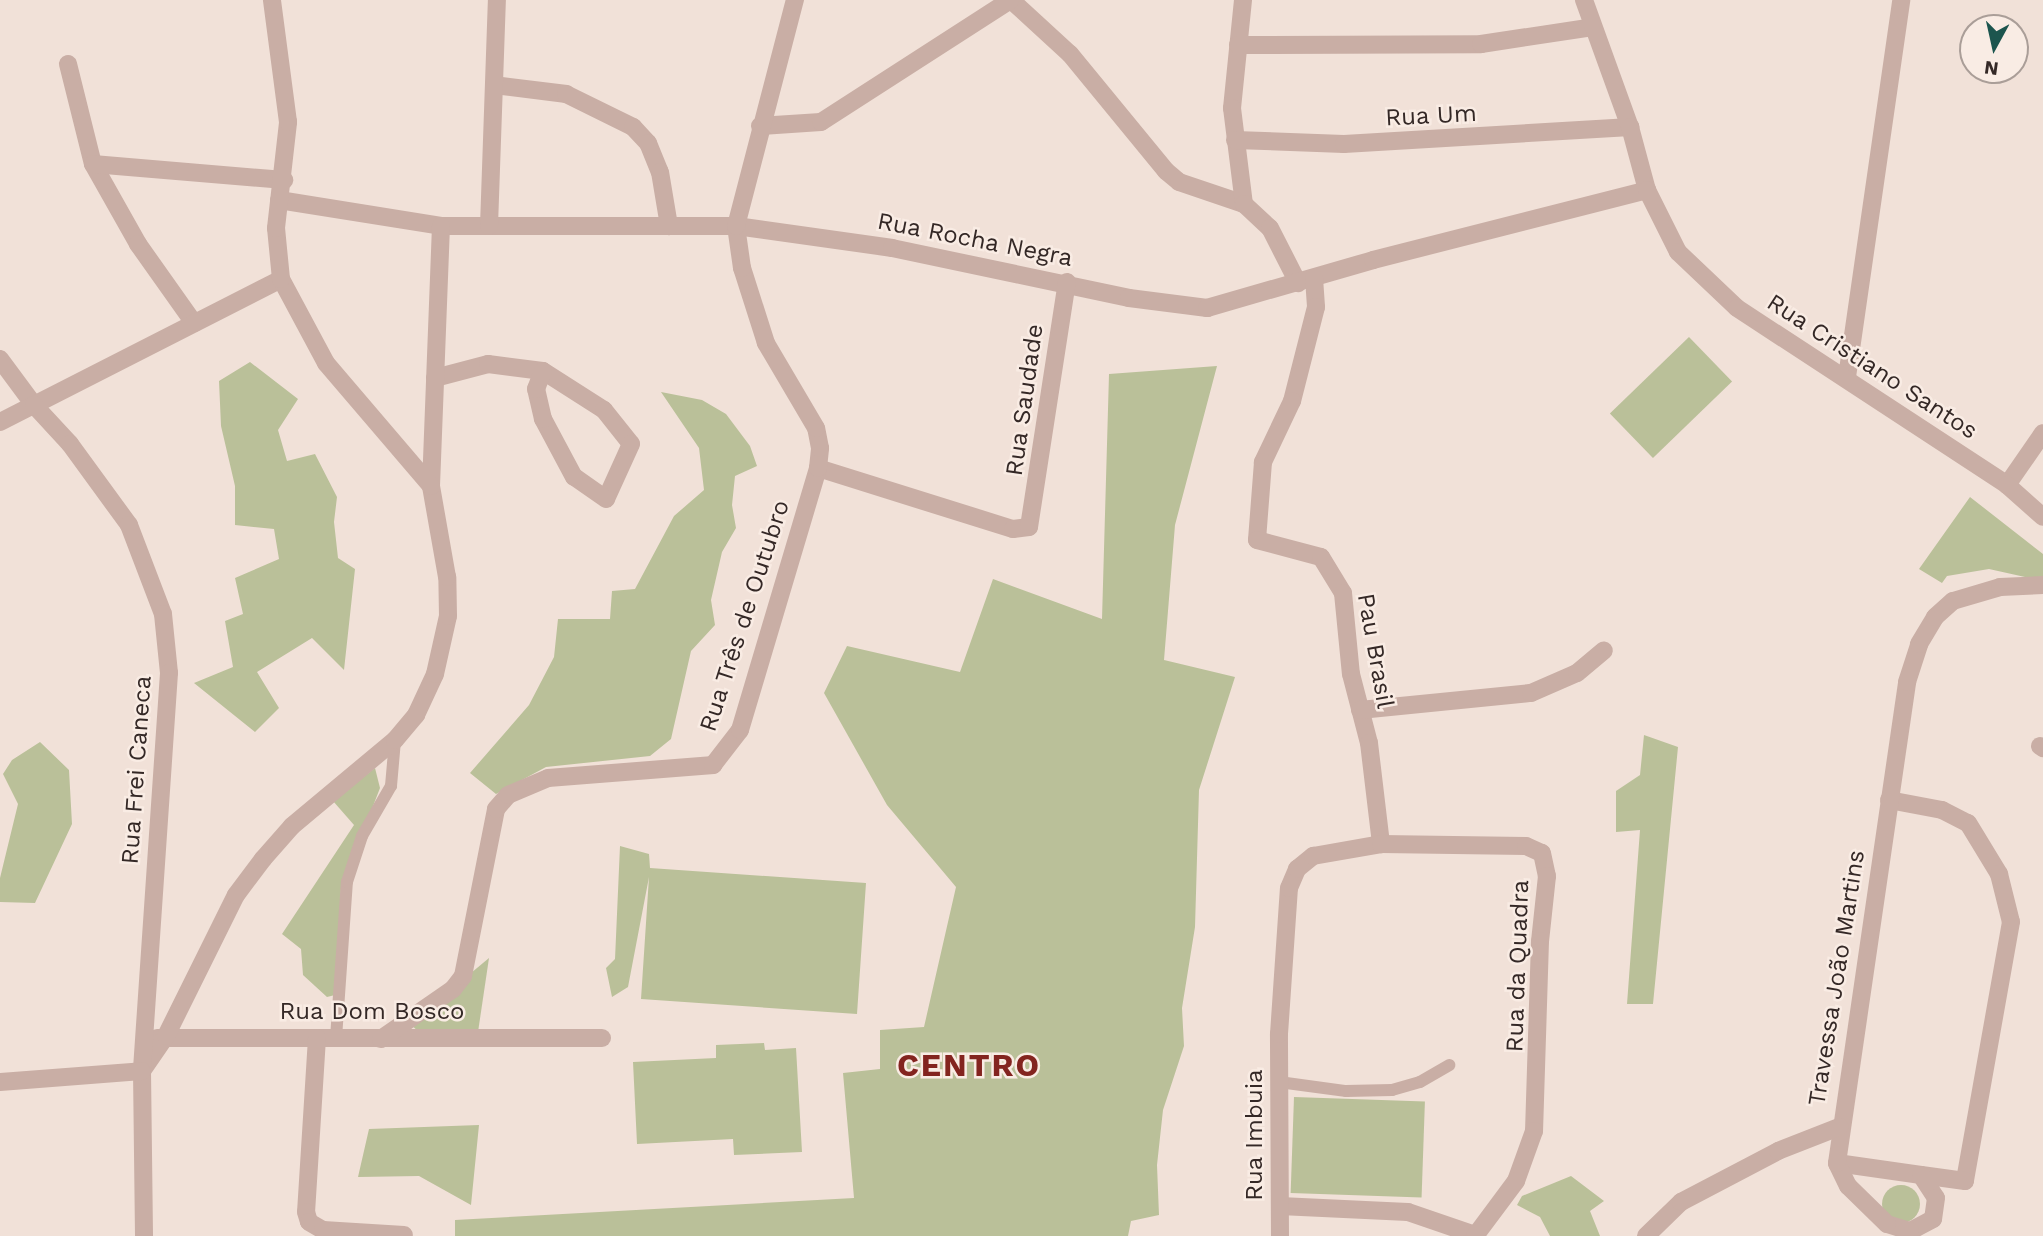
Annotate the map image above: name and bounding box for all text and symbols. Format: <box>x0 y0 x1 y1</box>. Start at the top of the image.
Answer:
north arrow <box>1959 14 2029 84</box>
text: N <box>1983 56 2000 81</box>
street label: Rua Um <box>1384 99 1478 133</box>
street label: Rua Rocha Negra <box>874 207 1076 273</box>
street label: Rua Cristiano Santos <box>1761 288 1983 446</box>
street label: Rua Saudade <box>1000 322 1050 478</box>
street label: Rua Três de Outubro <box>694 496 796 736</box>
street label: Pau Brasil <box>1351 591 1399 711</box>
street label: Rua Frei Caneca <box>116 674 158 866</box>
street label: Travessa João Martins <box>1802 847 1872 1109</box>
street label: Rua da Quadra <box>1501 879 1535 1053</box>
street label: Rua Dom Bosco <box>279 998 465 1026</box>
district label: CENTRO <box>898 1046 1040 1084</box>
street label: Rua Imbuia <box>1241 1069 1269 1201</box>

